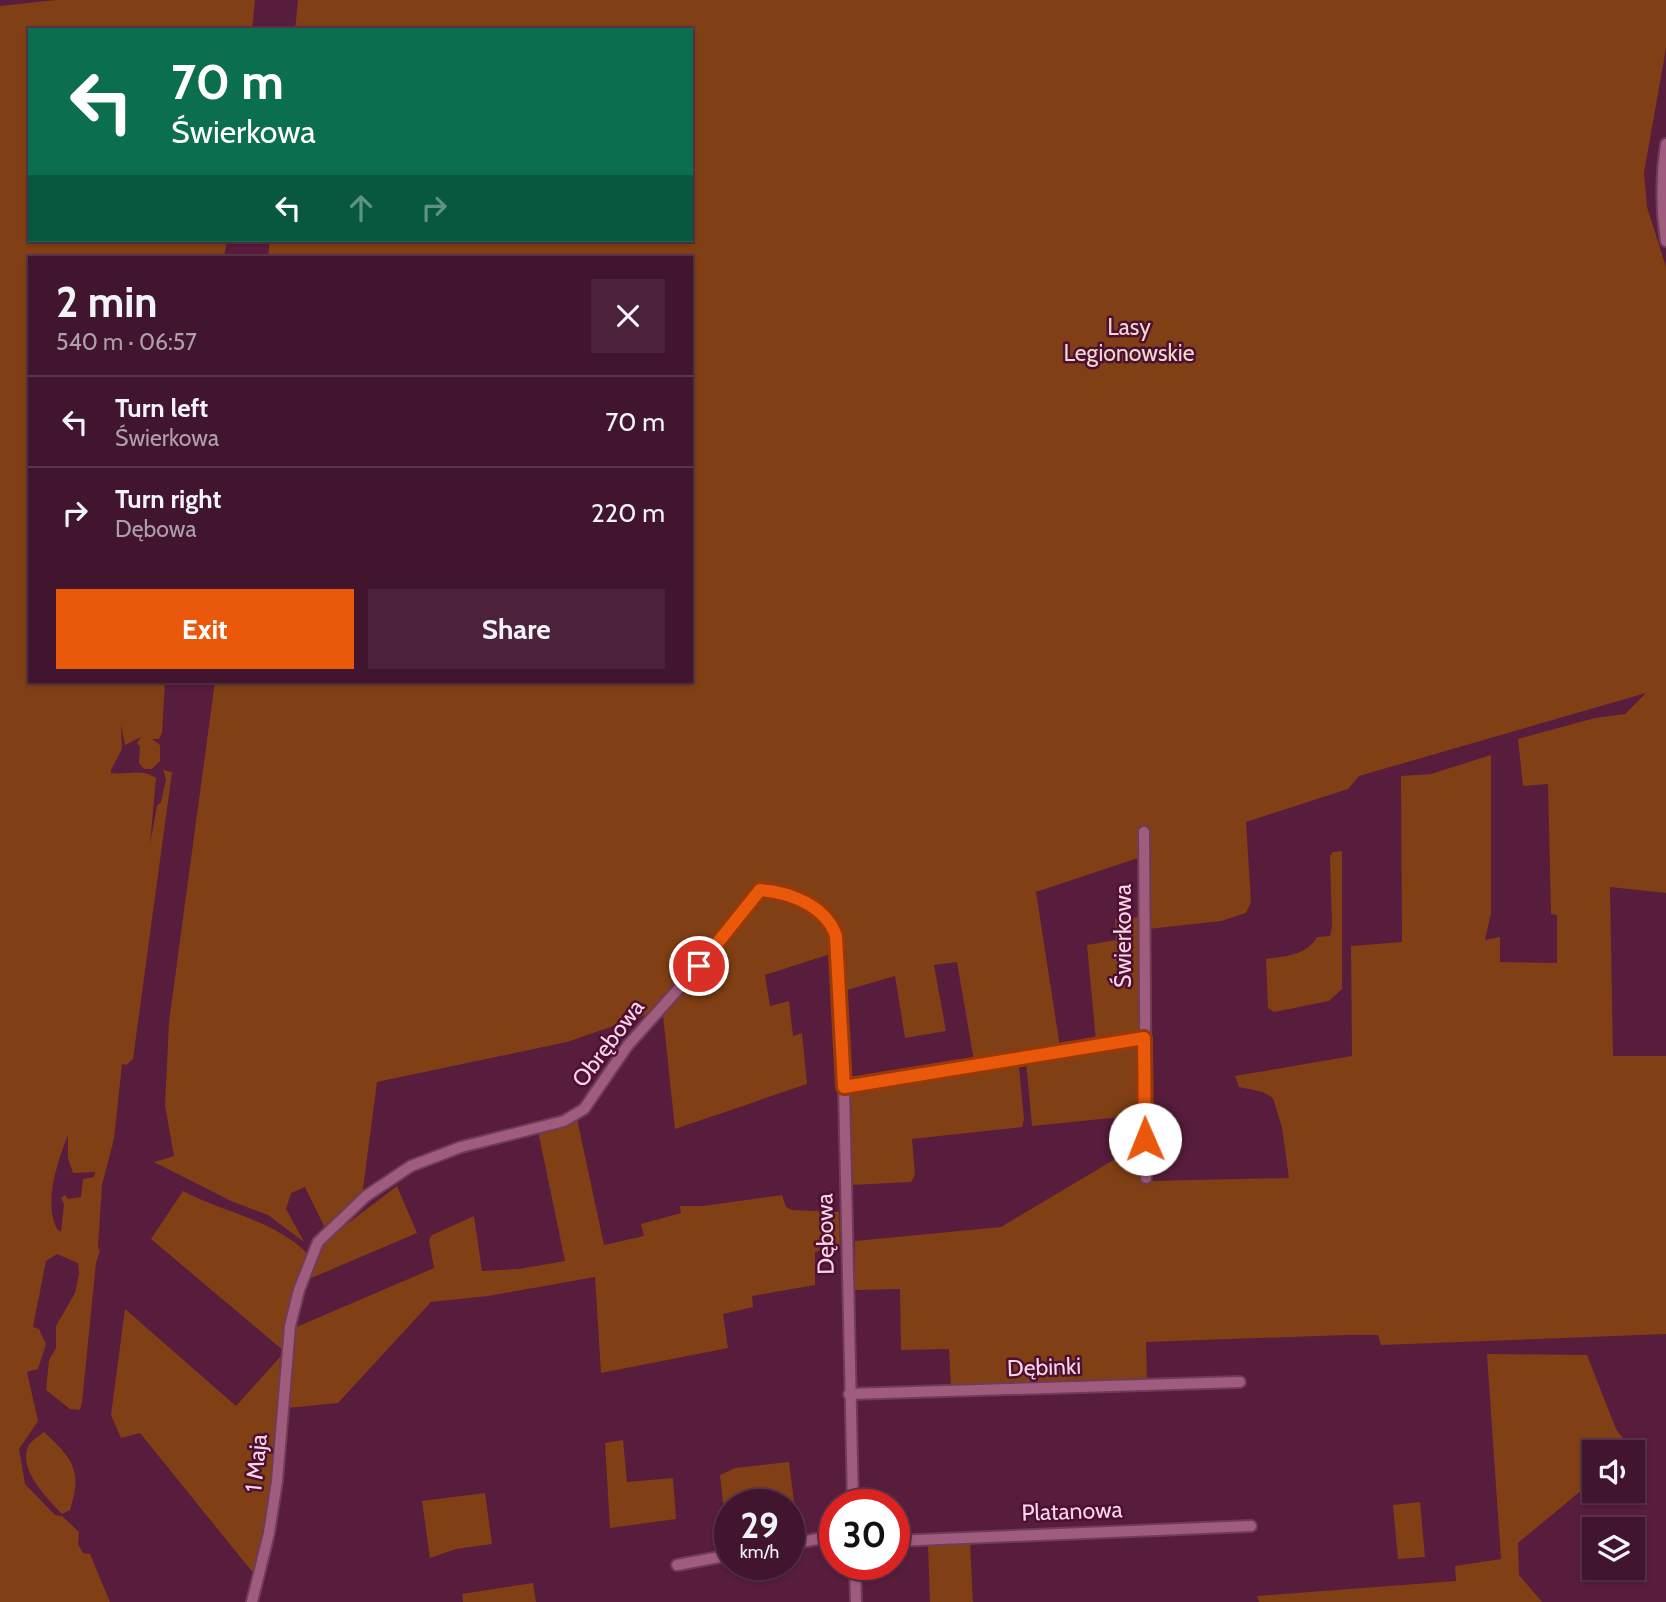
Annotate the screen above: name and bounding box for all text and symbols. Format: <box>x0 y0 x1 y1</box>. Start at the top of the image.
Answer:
text: 70 m <box>171 52 284 111</box>
icon: left <box>56 56 147 147</box>
text: Świerkowa <box>171 112 316 151</box>
icon: left <box>269 189 307 227</box>
icon: ahead <box>342 189 380 227</box>
icon: right <box>415 189 453 227</box>
text: 2 min <box>56 276 157 328</box>
button: close <box>591 279 665 353</box>
park label: Lasy Legionowskie <box>1063 313 1195 367</box>
text: 540 m · 06:57 <box>56 328 197 356</box>
text: Turn left <box>115 392 208 424</box>
icon: left <box>56 403 94 441</box>
text: 70 m <box>605 406 665 438</box>
text: Świerkowa <box>115 424 219 452</box>
text: Turn right <box>115 483 221 515</box>
icon: right <box>56 494 94 532</box>
text: 220 m <box>591 497 665 529</box>
text: Dębowa <box>115 515 196 543</box>
button: Exit <box>56 589 354 669</box>
button: Share <box>368 589 665 669</box>
street label: Świerkowa <box>1109 884 1137 988</box>
pin <box>669 936 729 996</box>
icon: arrive <box>680 947 718 985</box>
street label: Obrębowa <box>566 994 650 1092</box>
position arrow <box>1108 1102 1182 1176</box>
street label: Dębowa <box>810 1193 840 1275</box>
street label: Dębinki <box>1006 1352 1082 1382</box>
street label: 1 Maja <box>239 1433 273 1493</box>
map controls <box>1582 1440 1645 1580</box>
button: sound <box>1582 1440 1645 1503</box>
speed limit sign: 30 <box>819 1489 910 1580</box>
street label: Platanowa <box>1021 1495 1123 1527</box>
text: 29 <box>740 1504 779 1547</box>
button: layers <box>1582 1517 1645 1580</box>
text: km/h <box>740 1541 779 1563</box>

